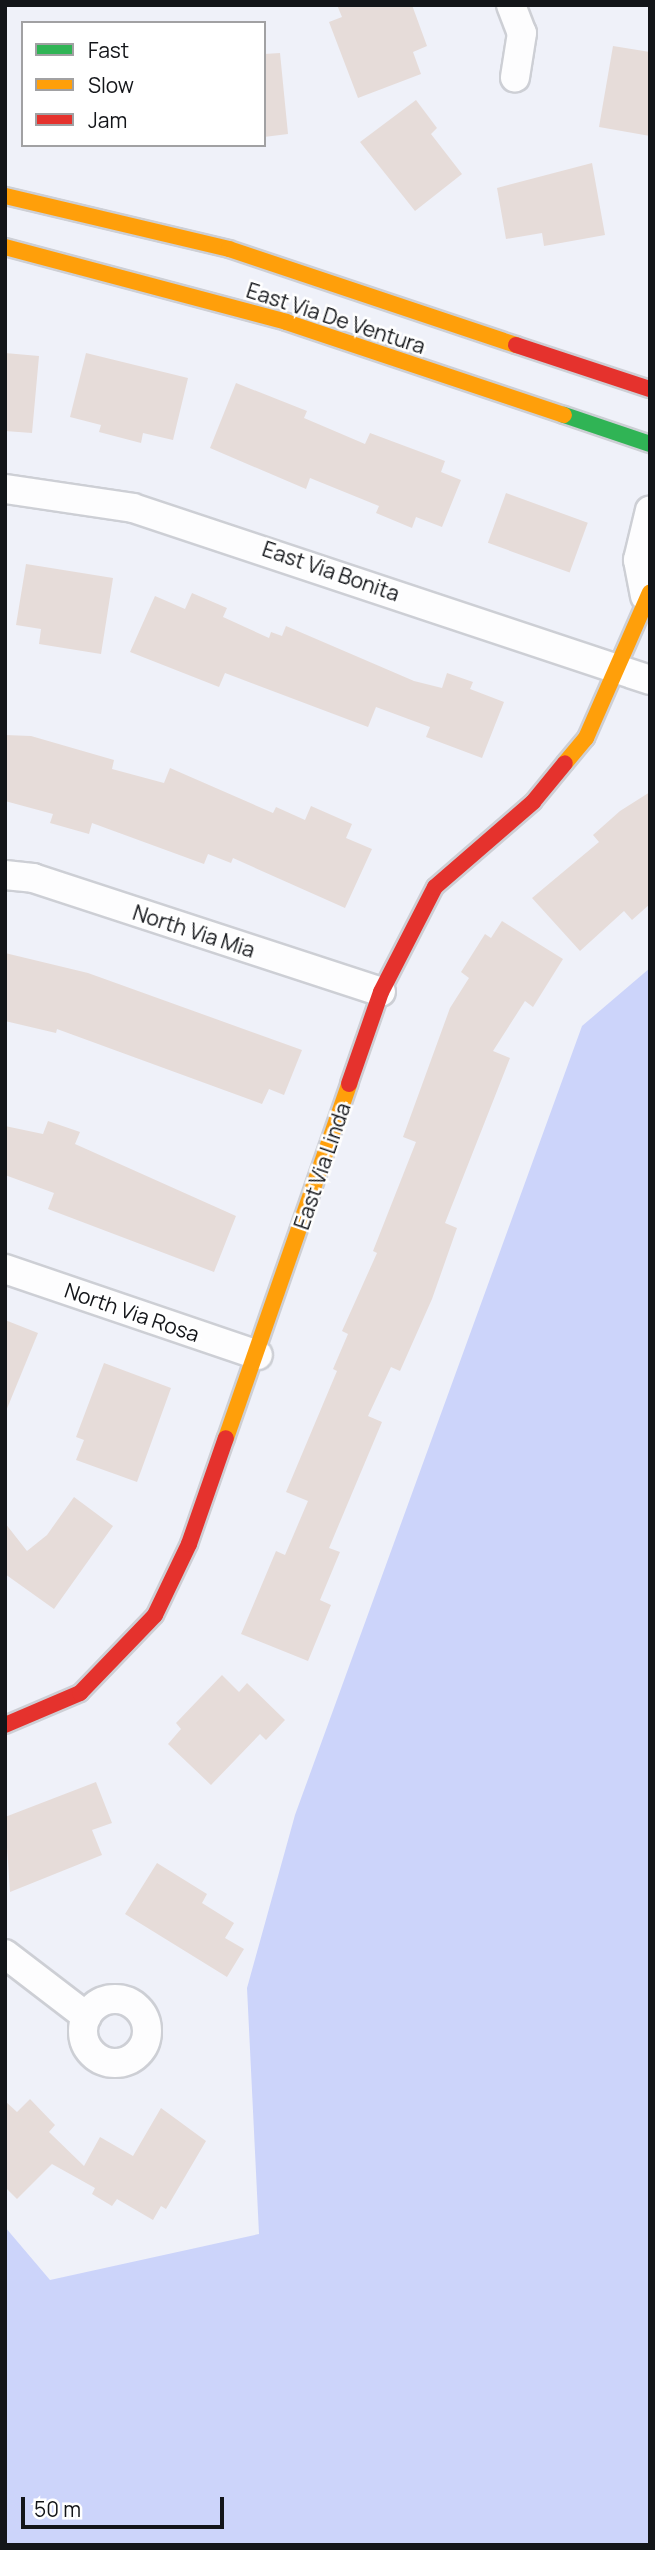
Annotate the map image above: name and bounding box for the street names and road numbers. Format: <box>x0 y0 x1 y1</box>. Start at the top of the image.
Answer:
street label: East Via De Ventura <box>243 277 429 359</box>
street label: East Via Bonita <box>259 536 403 606</box>
street label: North Via Mia <box>130 899 258 963</box>
street label: East Via Linda <box>289 1099 355 1233</box>
street label: North Via Rosa <box>61 1277 203 1347</box>

